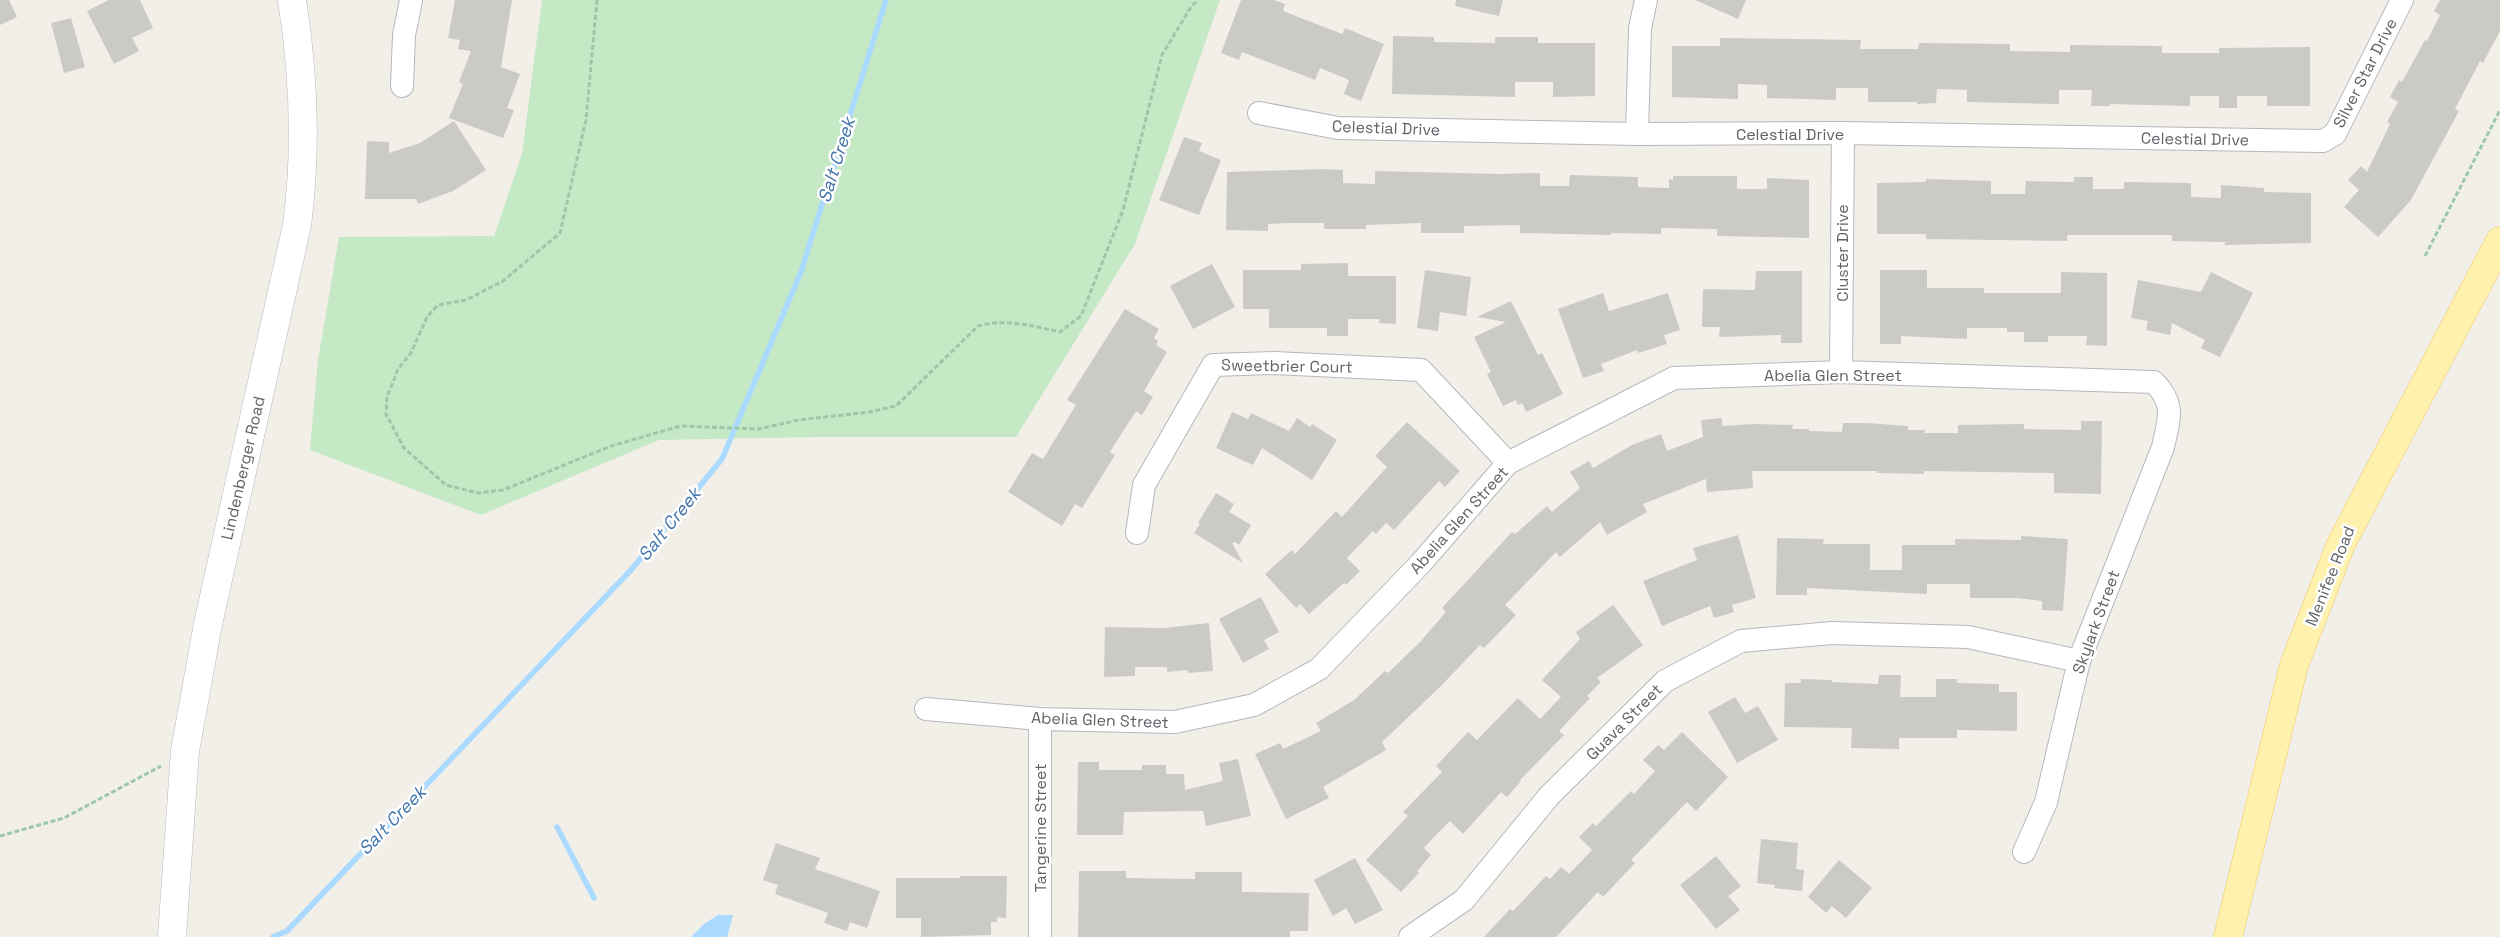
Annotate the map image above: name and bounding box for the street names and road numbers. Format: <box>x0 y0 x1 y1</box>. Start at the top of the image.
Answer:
street label: Silver Star Drive <box>2328 15 2402 131</box>
street label: Celestial Drive <box>1332 116 1440 140</box>
street label: Celestial Drive <box>1736 124 1844 145</box>
street label: Celestial Drive <box>2141 128 2249 150</box>
street label: Cluster Drive <box>1832 204 1853 302</box>
street label: Sweetbrier Court <box>1221 354 1353 378</box>
street label: Abelia Glen Street <box>1764 365 1902 386</box>
street label: Lindenberger Road <box>216 394 270 542</box>
street label: Abelia Glen Street <box>1405 462 1513 578</box>
street label: Menifee Road <box>2300 523 2360 629</box>
street label: Skylark Street <box>2067 567 2125 677</box>
street label: Guava Street <box>1581 679 1667 765</box>
street label: Abelia Glen Street <box>1031 707 1169 733</box>
street label: Tangerine Street <box>1030 764 1051 893</box>

